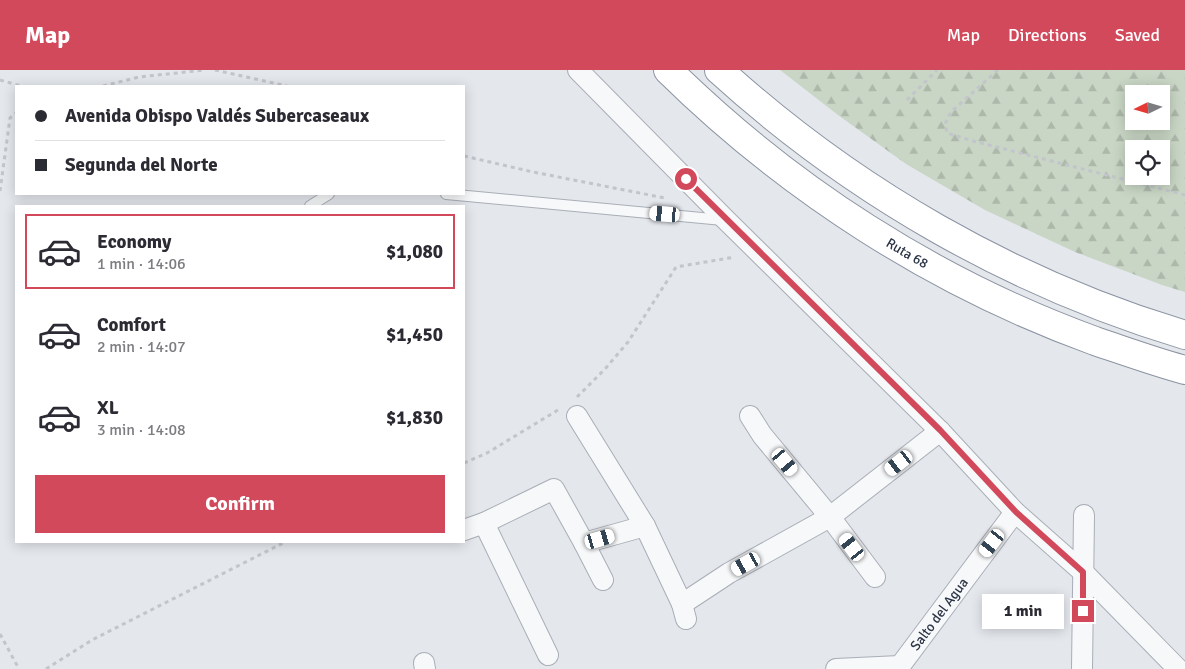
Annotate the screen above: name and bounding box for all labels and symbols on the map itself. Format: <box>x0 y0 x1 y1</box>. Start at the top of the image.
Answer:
north arrow <box>1125 85 1170 130</box>
route start <box>675 168 697 190</box>
car <box>649 205 680 223</box>
street label: Ruta 68 <box>883 234 931 272</box>
car <box>769 446 800 478</box>
car <box>882 448 915 478</box>
car <box>976 527 1007 559</box>
car <box>583 528 616 550</box>
car <box>836 531 867 563</box>
car <box>729 550 762 578</box>
street label: Salto del Agua <box>907 575 972 654</box>
callout: 1 min <box>983 594 1066 628</box>
route end <box>1072 600 1094 622</box>

